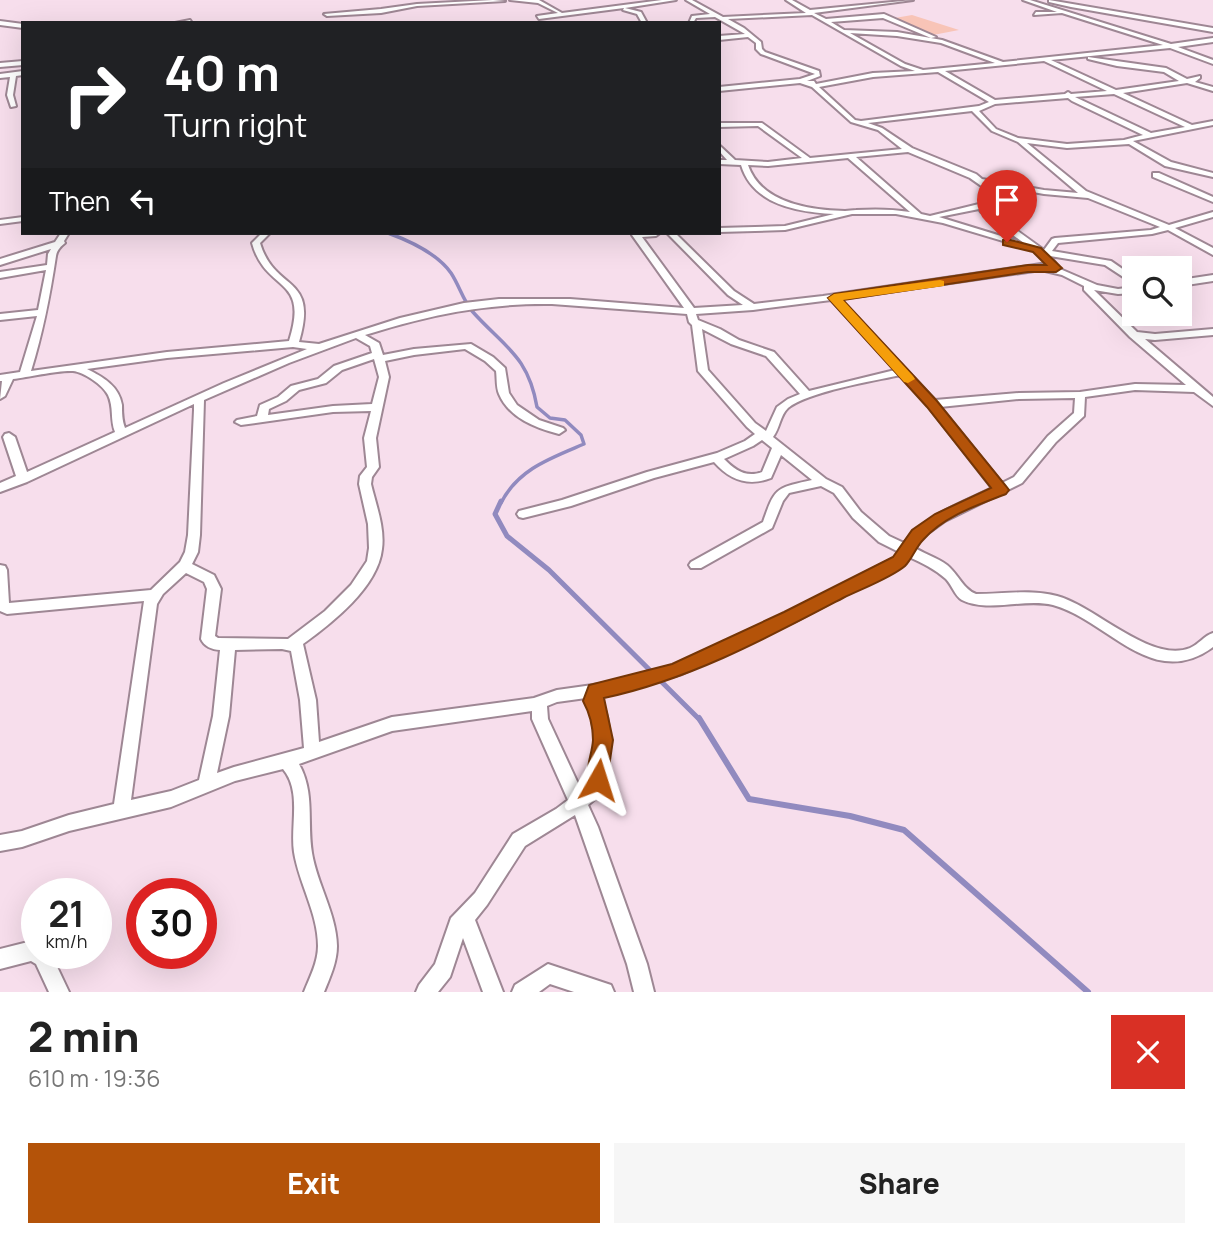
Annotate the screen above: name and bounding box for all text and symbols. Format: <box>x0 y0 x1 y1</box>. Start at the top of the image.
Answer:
text: 40 m <box>164 39 280 106</box>
icon: right <box>49 49 140 140</box>
text: Turn right <box>164 103 307 147</box>
pin <box>977 170 1037 242</box>
icon: arrive <box>988 181 1026 219</box>
icon: left <box>124 182 162 220</box>
text: Then <box>49 183 110 219</box>
map controls <box>1122 256 1192 326</box>
button: search <box>1122 256 1192 326</box>
position arrow <box>561 743 635 817</box>
speed limit sign: 30 <box>126 878 217 969</box>
text: 21 <box>48 890 85 938</box>
text: km/h <box>46 929 87 953</box>
text: 2 min <box>28 1007 139 1065</box>
button: close <box>1111 1015 1185 1089</box>
text: 610 m · 19:36 <box>28 1062 161 1094</box>
button: Exit <box>28 1143 600 1223</box>
button: Share <box>614 1143 1185 1223</box>

